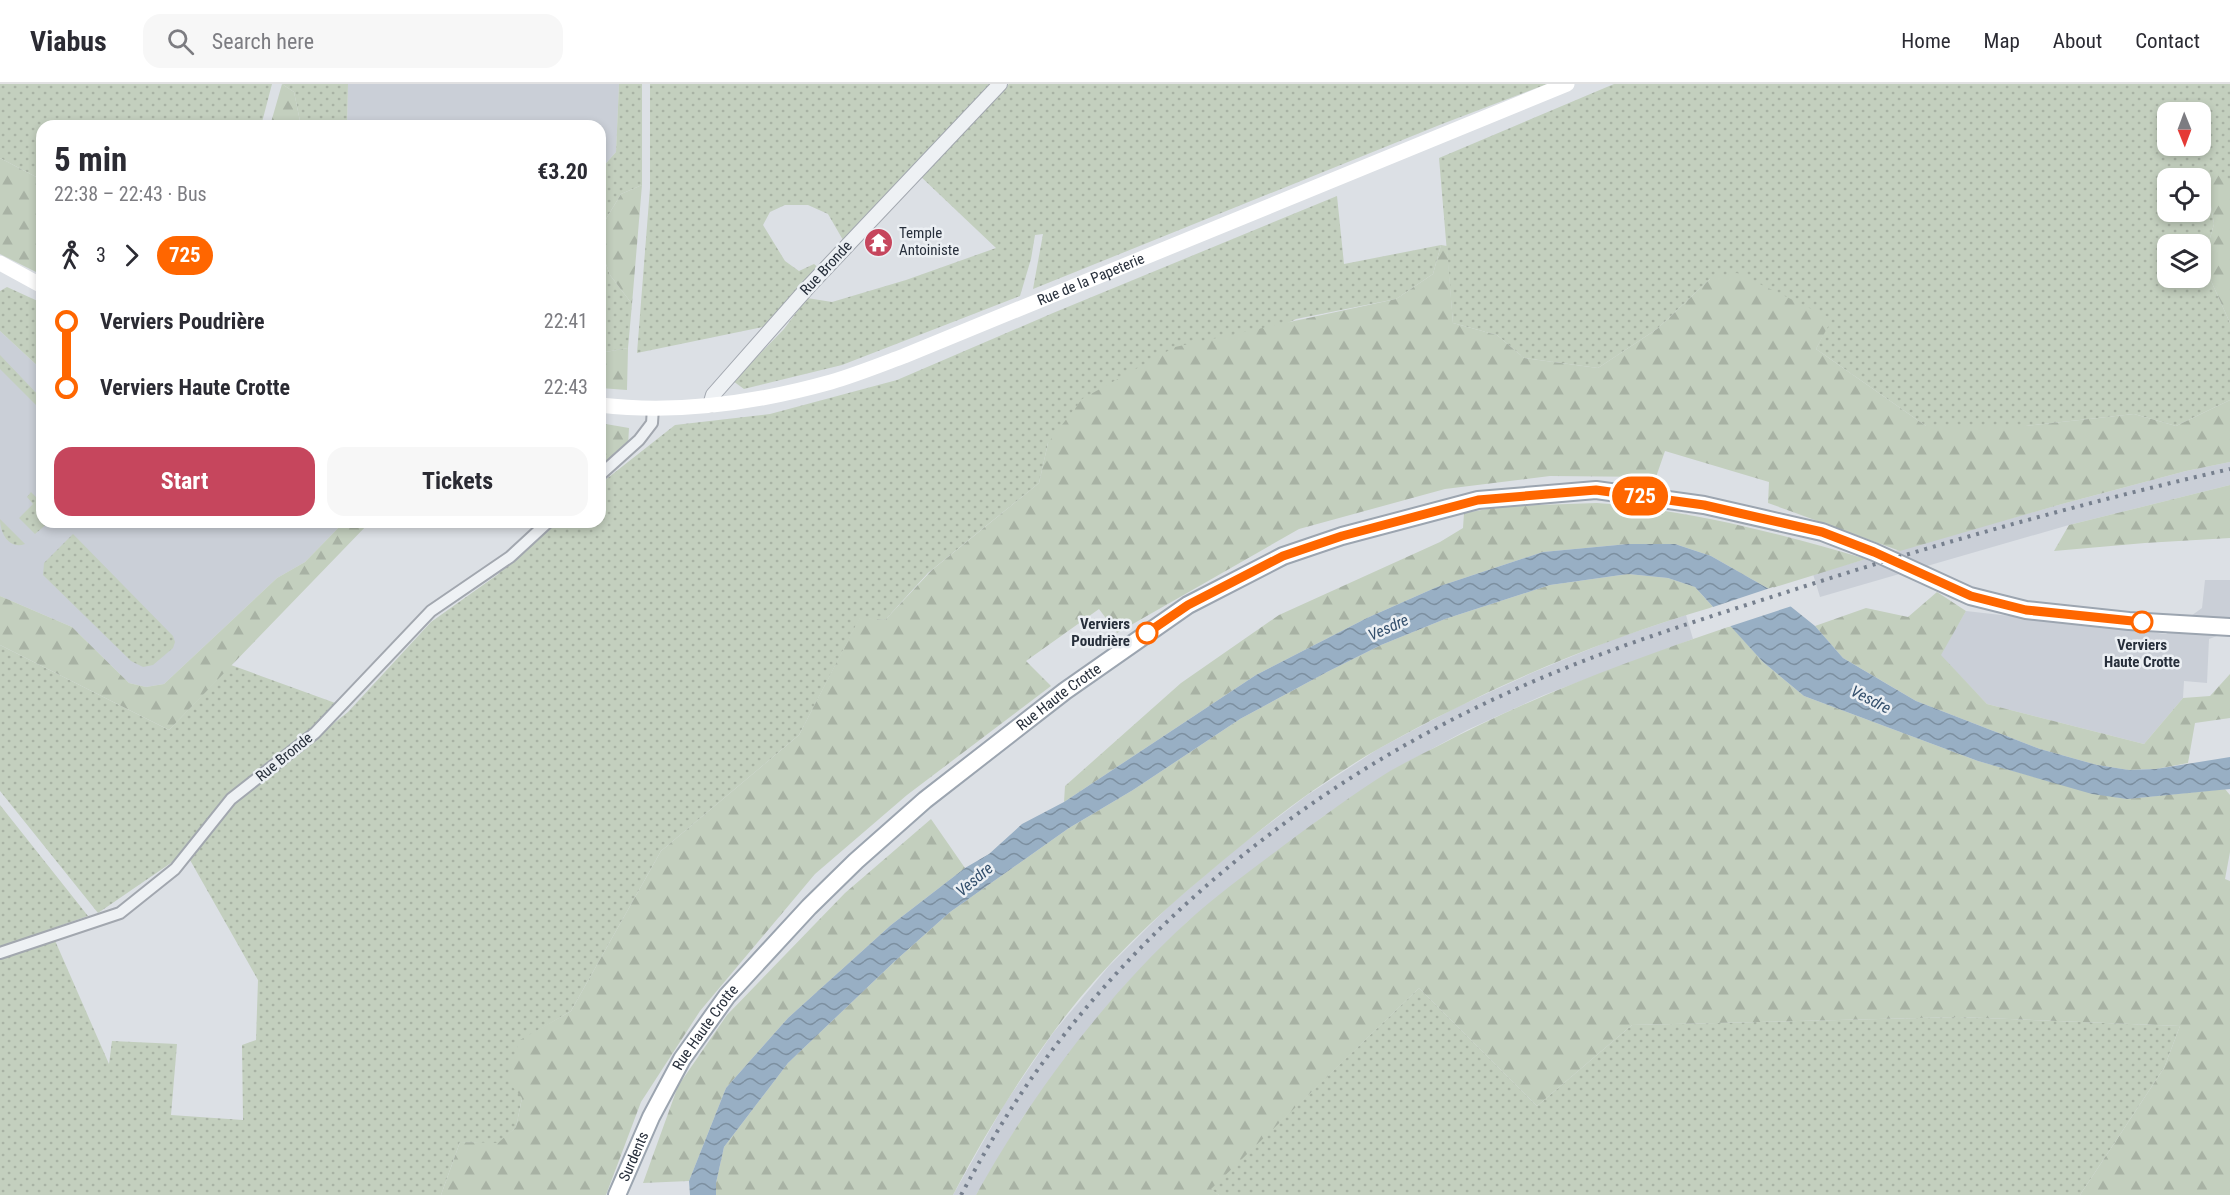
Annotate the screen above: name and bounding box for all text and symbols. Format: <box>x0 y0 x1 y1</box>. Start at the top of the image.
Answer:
search box <box>143 14 563 68</box>
text: Viabus <box>30 25 107 58</box>
icon: search <box>164 25 197 58</box>
text: Search here <box>212 29 314 54</box>
text: Home <box>1901 29 1951 53</box>
text: Map <box>1984 29 2020 53</box>
text: About <box>2053 29 2102 53</box>
text: Contact <box>2135 29 2200 53</box>
north arrow <box>2157 102 2211 156</box>
map controls <box>2157 102 2211 288</box>
text: 5 min <box>54 140 127 179</box>
text: €3.20 <box>537 159 588 184</box>
button: locate <box>2157 168 2211 222</box>
text: 22:38 – 22:43 · Bus <box>54 182 207 206</box>
place label: Temple Antoiniste <box>899 224 959 259</box>
temple icon: Temple Antoiniste <box>862 226 894 258</box>
button: layers <box>2157 234 2211 288</box>
street label: Rue Bronde <box>796 237 856 299</box>
icon: walk <box>54 239 87 272</box>
icon: forward <box>115 239 148 272</box>
text: 3 <box>96 243 106 267</box>
text: 725 <box>169 243 201 267</box>
street label: Rue de la Papeterie <box>1035 249 1147 309</box>
text: Verviers Poudrière <box>100 309 265 334</box>
text: 22:41 <box>544 309 588 333</box>
text: Verviers Haute Crotte <box>100 375 290 400</box>
text: 22:43 <box>544 375 588 399</box>
button: Start <box>54 447 315 516</box>
button: Tickets <box>327 447 588 516</box>
line badge: 725 <box>1606 476 1674 516</box>
text: 725 <box>1624 484 1656 508</box>
water label: Vesdre <box>1365 610 1411 645</box>
marker: Verviers Haute Crotte <box>2131 611 2153 633</box>
place label: Verviers Poudrière <box>1071 615 1130 650</box>
marker: Verviers Poudrière <box>1136 622 1158 644</box>
place label: Verviers Haute Crotte <box>2104 636 2180 671</box>
street label: Rue Haute Crotte <box>1013 660 1104 734</box>
water label: Vesdre <box>1848 681 1894 718</box>
street label: Rue Bronde <box>252 729 316 785</box>
water label: Vesdre <box>952 859 997 900</box>
street label: Rue Haute Crotte <box>669 981 742 1073</box>
street label: Surdents <box>615 1129 653 1184</box>

